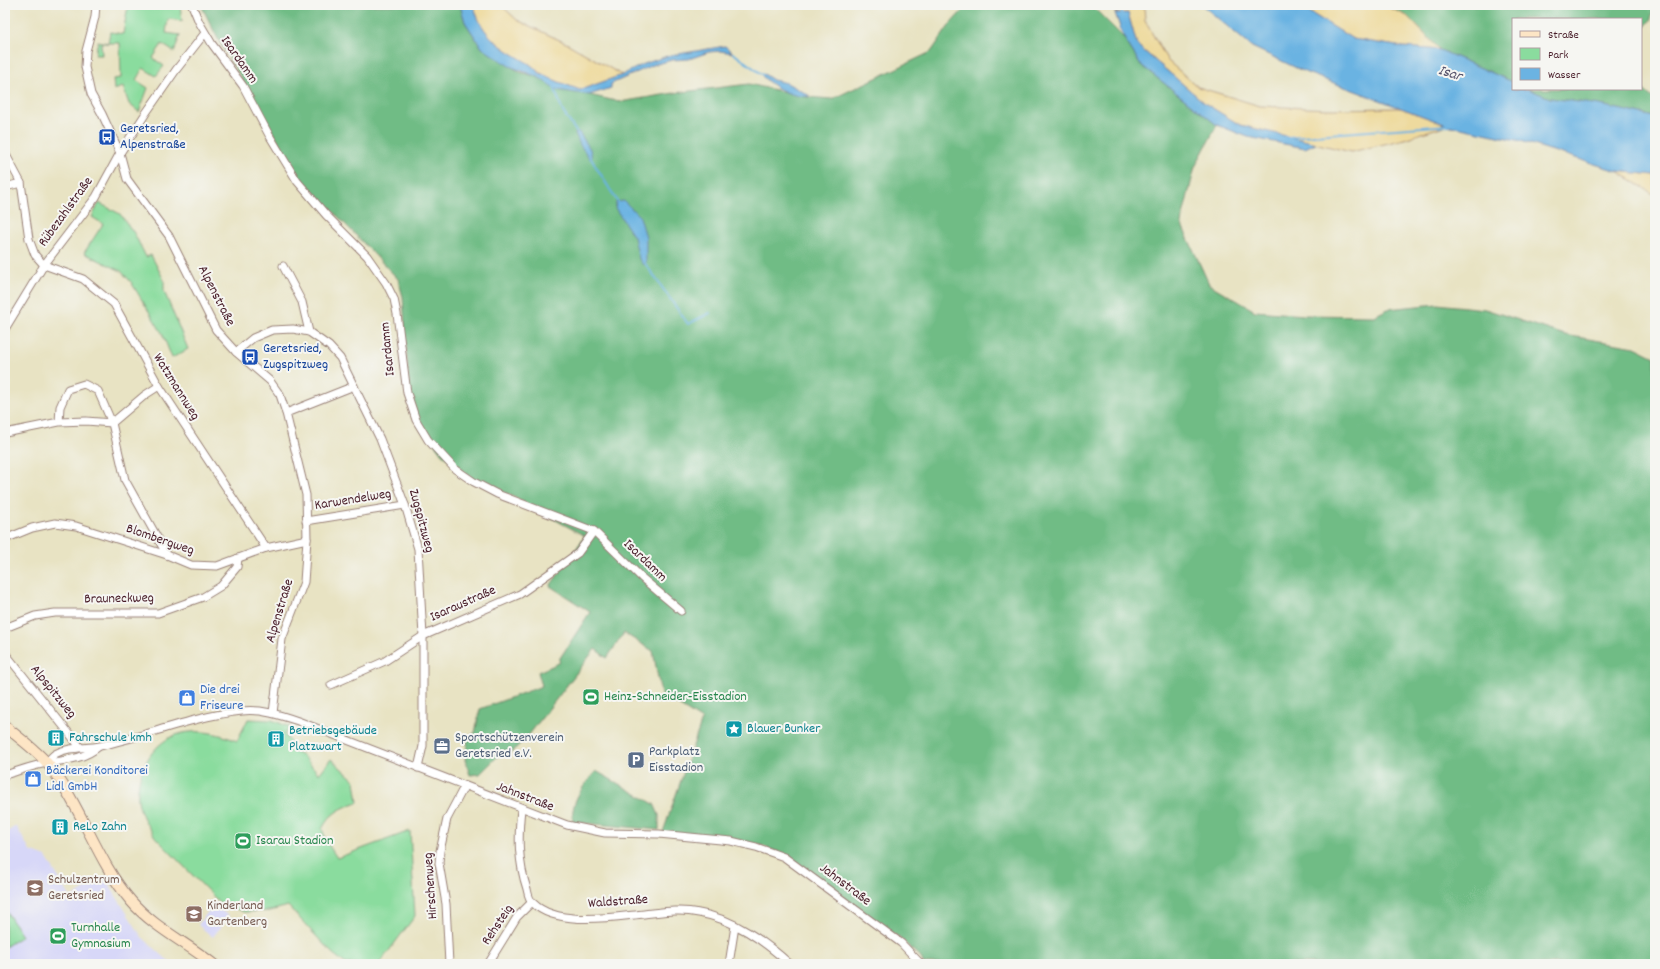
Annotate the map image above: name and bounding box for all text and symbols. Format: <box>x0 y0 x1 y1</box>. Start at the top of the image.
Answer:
legend <box>1512 18 1642 90</box>
text: Straße <box>1548 27 1579 44</box>
street label: Isardamm <box>215 32 263 88</box>
text: Park <box>1548 47 1569 64</box>
water label: Isar <box>1436 60 1466 88</box>
text: Wasser <box>1548 67 1581 84</box>
place label: Geretsried, Alpenstraße <box>120 119 186 155</box>
bus stop icon: Geretsried, Alpenstraße <box>97 127 117 147</box>
street label: Rübezahlstraße <box>34 173 98 251</box>
street label: Alpenstraße <box>192 262 240 330</box>
street label: Isardamm <box>375 321 401 377</box>
place label: Geretsried, Zugspitzweg <box>263 339 328 375</box>
bus stop icon: Geretsried, Zugspitzweg <box>240 347 260 367</box>
street label: Watzmannweg <box>148 350 204 424</box>
street label: Karwendelweg <box>313 484 393 516</box>
street label: Zugspitzweg <box>403 487 439 555</box>
street label: Blombergweg <box>123 519 197 561</box>
street label: Isardamm <box>618 535 672 587</box>
street label: Alpenstraße <box>261 577 299 645</box>
street label: Isaraustraße <box>427 581 499 627</box>
street label: Brauneckweg <box>84 588 154 610</box>
street label: Alpspitzweg <box>25 661 81 723</box>
place label: Die drei Friseure <box>200 680 243 716</box>
sports icon: Heinz-Schneider-Eisstadion <box>581 687 601 707</box>
place label: Heinz-Schneider-Eisstadion <box>604 687 747 707</box>
shop icon: Die drei Friseure <box>177 688 197 708</box>
place icon: Blauer Bunker <box>724 719 744 739</box>
place label: Blauer Bunker <box>747 719 821 739</box>
place label: Betriebsgebäude Platzwart <box>289 721 377 757</box>
building icon: Fahrschule kmh <box>46 728 66 748</box>
place label: Fahrschule kmh <box>69 728 152 748</box>
place label: Sportschützenverein Geretsried e.V. <box>455 728 564 764</box>
building icon: Betriebsgebäude Platzwart <box>266 729 286 749</box>
office icon: Sportschützenverein Geretsried e.V. <box>432 736 452 756</box>
place label: Parkplatz Eisstadion <box>649 742 703 778</box>
parking icon: Parkplatz Eisstadion <box>626 750 646 770</box>
place label: Bäckerei Konditorei Lidl GmbH <box>46 761 148 797</box>
shop icon: Bäckerei Konditorei Lidl GmbH <box>23 769 43 789</box>
street label: Jahnstraße <box>493 777 557 817</box>
building icon: ReLo Zahn <box>50 817 70 837</box>
place label: ReLo Zahn <box>73 817 127 837</box>
sports icon: Isarau Stadion <box>233 831 253 851</box>
place label: Isarau Stadion <box>256 831 334 851</box>
street label: Hirschenweg <box>419 852 443 920</box>
street label: Jahnstraße <box>815 859 875 911</box>
place label: Schulzentrum Geretsried <box>48 870 120 906</box>
school or university icon: Schulzentrum Geretsried <box>25 878 45 898</box>
street label: Waldstraße <box>587 890 649 914</box>
place label: Kinderland Gartenberg <box>207 896 267 932</box>
street label: Rehsteig <box>477 901 519 949</box>
school or university icon: Kinderland Gartenberg <box>184 904 204 924</box>
place label: Turnhalle Gymnasium <box>71 918 131 954</box>
sports icon: Turnhalle Gymnasium <box>48 926 68 946</box>

